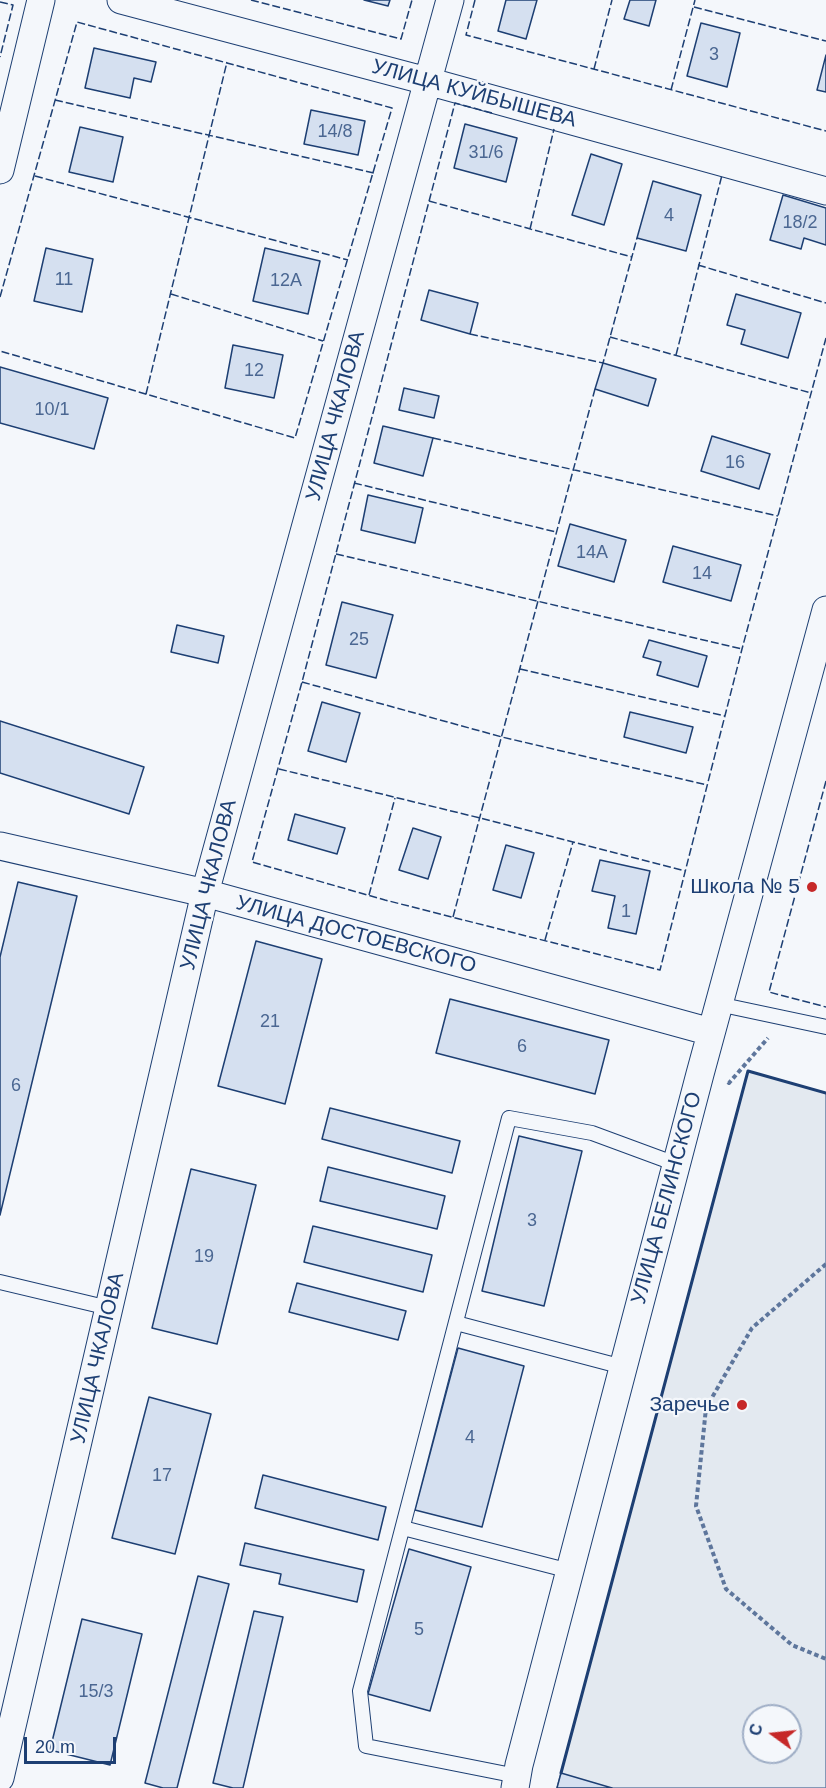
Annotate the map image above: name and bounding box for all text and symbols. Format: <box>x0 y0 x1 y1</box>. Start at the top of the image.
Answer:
house number: 3 <box>709 44 719 66</box>
street label: УЛИЦА КУЙБЫШЕВА <box>369 55 579 133</box>
house number: 14/8 <box>317 121 353 143</box>
house number: 31/6 <box>468 142 504 164</box>
house number: 4 <box>664 205 674 227</box>
house number: 18/2 <box>782 212 818 234</box>
house number: 11 <box>55 269 73 291</box>
house number: 12А <box>270 270 302 292</box>
street label: УЛИЦА ЧКАЛОВА <box>301 328 371 504</box>
house number: 12 <box>244 360 264 382</box>
house number: 10/1 <box>34 399 70 421</box>
house number: 16 <box>725 452 745 474</box>
house number: 14А <box>576 542 608 564</box>
house number: 14 <box>692 563 712 585</box>
house number: 25 <box>349 629 369 651</box>
street label: УЛИЦА ЧКАЛОВА <box>176 797 242 973</box>
place label: Школа № 5 <box>690 874 800 900</box>
marker: Школа № 5 <box>805 880 819 894</box>
street label: УЛИЦА ДОСТОЕВСКОГО <box>233 891 479 979</box>
house number: 1 <box>621 901 631 923</box>
house number: 21 <box>260 1011 280 1033</box>
house number: 6 <box>517 1036 527 1058</box>
house number: 6 <box>11 1075 21 1097</box>
street label: УЛИЦА БЕЛИНСКОГО <box>627 1089 707 1307</box>
house number: 3 <box>527 1210 537 1232</box>
house number: 19 <box>194 1246 214 1268</box>
street label: УЛИЦА ЧКАЛОВА <box>66 1270 130 1446</box>
place label: Заречье <box>649 1392 730 1418</box>
marker: Заречье <box>735 1398 749 1412</box>
house number: 4 <box>465 1427 475 1449</box>
house number: 17 <box>152 1465 172 1487</box>
house number: 5 <box>414 1619 424 1641</box>
house number: 15/3 <box>78 1681 114 1703</box>
north arrow <box>742 1704 802 1764</box>
text: С <box>746 1722 766 1738</box>
scale bar <box>27 1725 118 1763</box>
text: 20 m <box>35 1737 75 1757</box>

